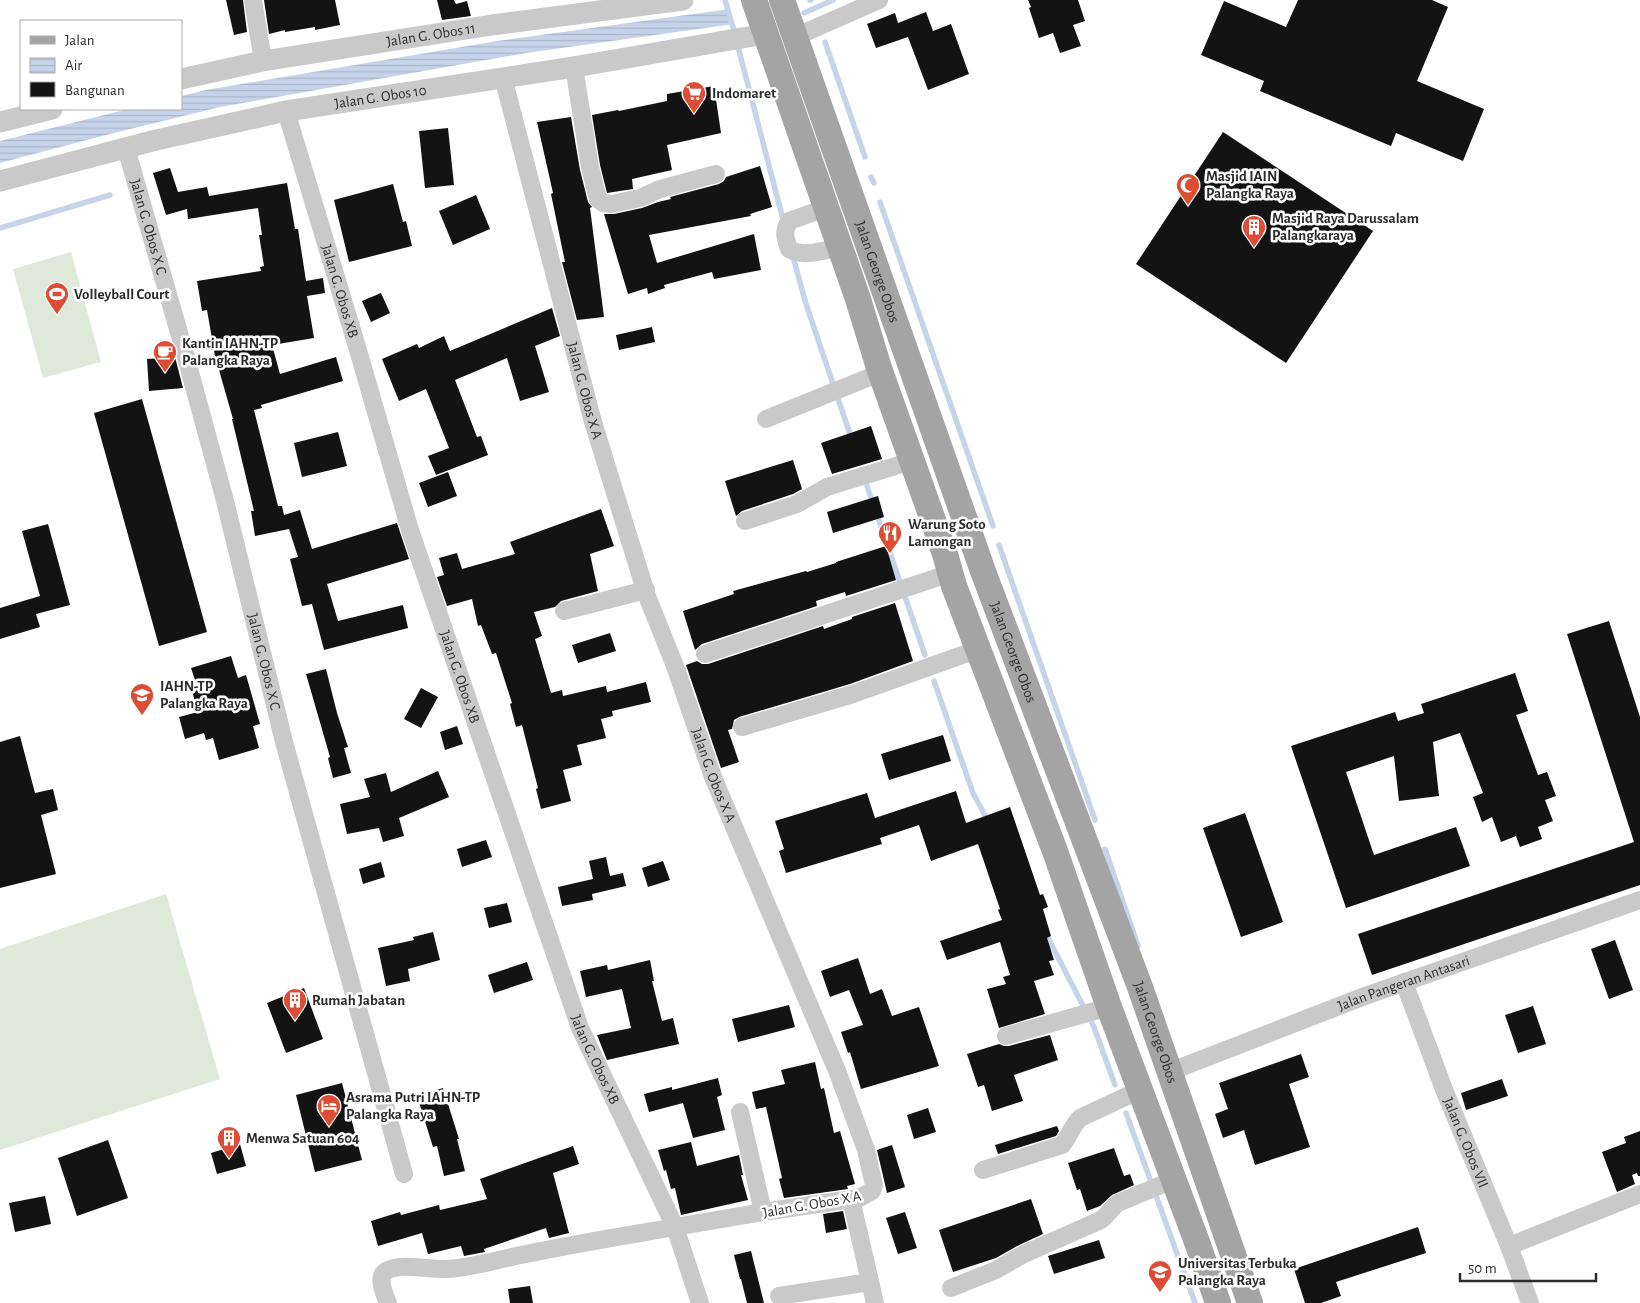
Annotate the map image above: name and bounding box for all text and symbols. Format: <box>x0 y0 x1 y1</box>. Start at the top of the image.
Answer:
legend <box>20 20 182 110</box>
street label: Jalan G. Obos 11 <box>385 21 477 49</box>
text: Jalan <box>65 33 95 48</box>
text: Air <box>65 58 82 73</box>
supermarket icon: Indomaret <box>681 80 707 114</box>
text: Bangunan <box>65 83 125 98</box>
street label: Jalan G. Obos 10 <box>334 83 428 111</box>
place label: Indomaret <box>712 86 776 101</box>
place label: Masjid IAIN Palangka Raya <box>1206 169 1294 201</box>
mosque icon: Masjid IAIN Palangka Raya <box>1175 172 1201 206</box>
street label: Jalan G. Obos X C <box>127 177 169 277</box>
place label: Masjid Raya Darussalam Palangkaraya <box>1272 211 1419 243</box>
building icon: Masjid Raya Darussalam Palangkaraya <box>1241 214 1267 248</box>
street label: Jalan George Obos <box>852 219 902 325</box>
street label: Jalan G. Obos XB <box>319 243 361 340</box>
sports icon: Volleyball Court <box>44 281 70 315</box>
place label: Volleyball Court <box>74 287 169 302</box>
place label: Kantin IAHN-TP Palangka Raya <box>182 336 279 368</box>
cafe icon: Kantin IAHN-TP Palangka Raya <box>152 339 178 373</box>
street label: Jalan G. Obos X A <box>564 340 605 441</box>
place label: Warung Soto Lamongan <box>908 517 986 549</box>
restaurant icon: Warung Soto Lamongan <box>877 520 903 554</box>
street label: Jalan George Obos <box>987 600 1039 705</box>
street label: Jalan G. Obos X C <box>245 612 283 712</box>
street label: Jalan G. Obos XB <box>437 629 482 725</box>
place label: IAHN-TP Palangka Raya <box>160 679 248 711</box>
school or university icon: IAHN-TP Palangka Raya <box>129 682 155 716</box>
street label: Jalan G. Obos X A <box>689 726 738 825</box>
street label: Jalan Pangeran Antasari <box>1336 953 1472 1014</box>
street label: Jalan George Obos <box>1131 980 1180 1085</box>
building icon: Rumah Jabatan <box>282 987 308 1021</box>
place label: Rumah Jabatan <box>312 993 405 1008</box>
street label: Jalan G. Obos XB <box>568 1013 622 1106</box>
place label: Asrama Putri IAHN-TP Palangka Raya <box>346 1090 481 1122</box>
hotel icon: Asrama Putri IAHN-TP Palangka Raya <box>316 1093 342 1127</box>
street label: Jalan G. Obos VII <box>1440 1095 1491 1190</box>
building icon: Menwa Satuan 604 <box>216 1125 242 1159</box>
place label: Menwa Satuan 604 <box>246 1131 360 1146</box>
street label: Jalan G. Obos X A <box>762 1188 863 1221</box>
scale bar <box>1460 1250 1596 1282</box>
place label: Universitas Terbuka Palangka Raya <box>1178 1256 1297 1288</box>
school or university icon: Universitas Terbuka Palangka Raya <box>1147 1259 1173 1293</box>
text: 50 m <box>1468 1261 1497 1276</box>

